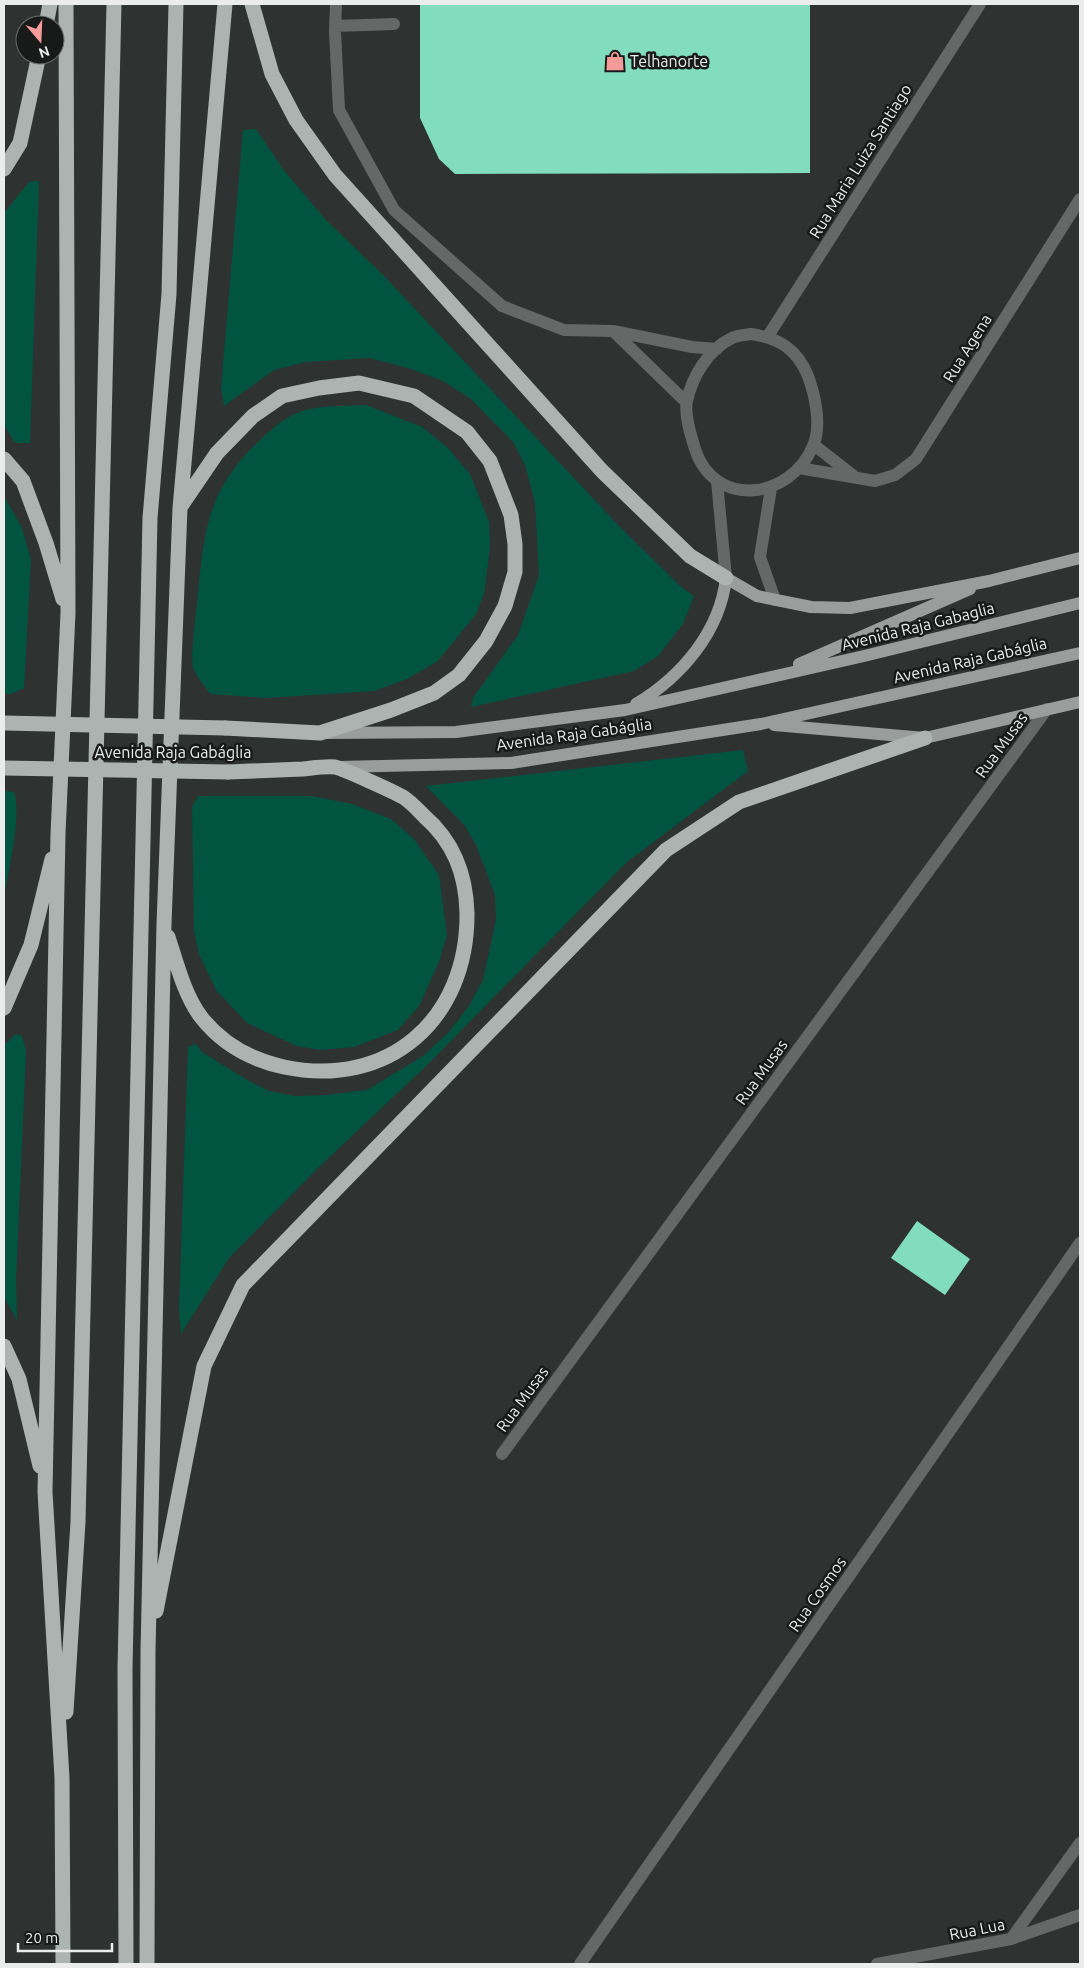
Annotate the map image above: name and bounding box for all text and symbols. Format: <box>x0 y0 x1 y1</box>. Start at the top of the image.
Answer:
north arrow <box>15 15 65 65</box>
text: N <box>37 43 52 62</box>
shop icon: Telhanorte <box>604 50 626 72</box>
place label: Telhanorte <box>630 52 708 70</box>
street label: Rua Maria Luiza Santiago <box>805 81 915 241</box>
street label: Rua Agena <box>939 311 995 385</box>
street label: Avenida Raja Gabaglia <box>840 598 996 654</box>
street label: Avenida Raja Gabáglia <box>892 634 1048 686</box>
street label: Rua Musas <box>971 709 1031 781</box>
street label: Avenida Raja Gabáglia <box>495 714 653 754</box>
street label: Avenida Raja Gabáglia <box>95 743 251 761</box>
street label: Rua Musas <box>731 1036 791 1108</box>
street label: Rua Musas <box>492 1363 552 1435</box>
street label: Rua Cosmos <box>785 1553 849 1635</box>
street label: Rua Lua <box>948 1915 1006 1943</box>
scale bar <box>18 1920 111 1952</box>
text: 20 m <box>25 1929 58 1946</box>

